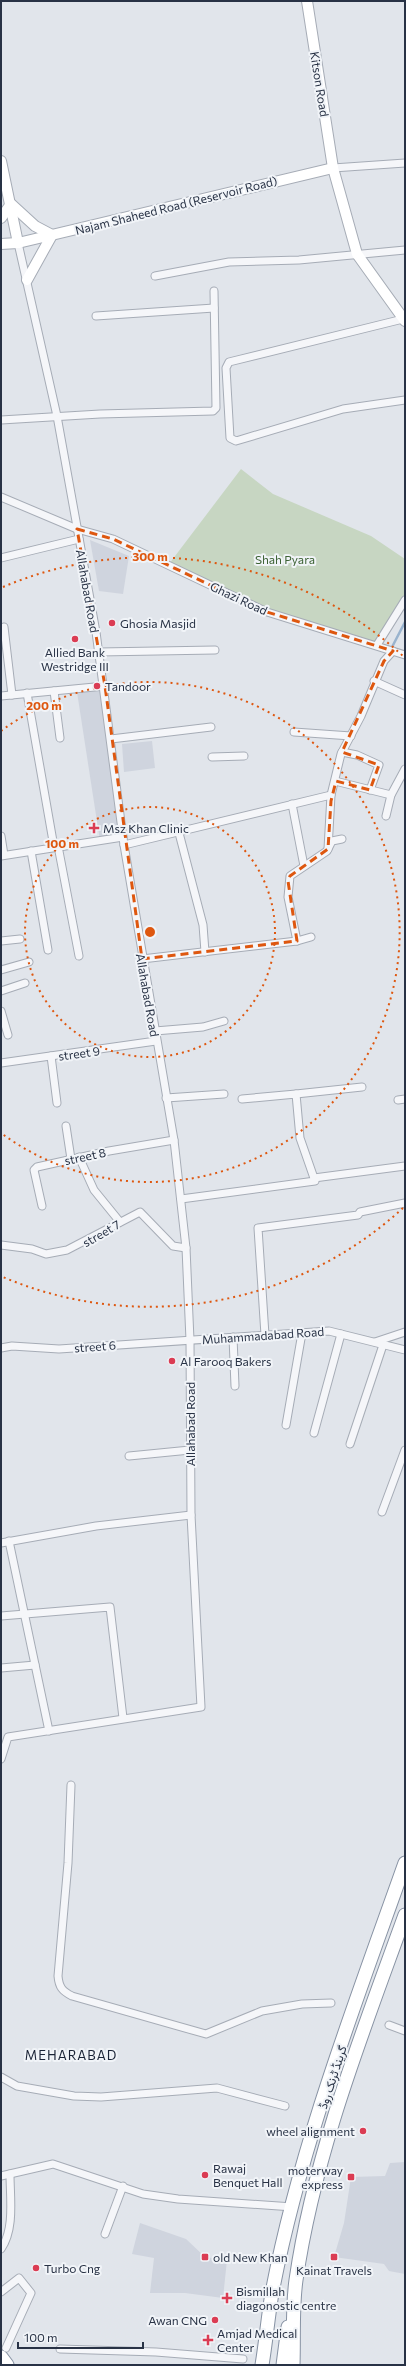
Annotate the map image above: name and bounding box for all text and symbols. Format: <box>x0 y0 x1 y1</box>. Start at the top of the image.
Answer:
street label: Kitson Road <box>308 50 332 118</box>
street label: Najam Shaheed Road (Reservoir Road) <box>73 173 279 237</box>
street label: Allahabad Road <box>74 548 102 634</box>
text: 300 m <box>132 549 168 563</box>
park label: Shah Pyara <box>255 552 315 566</box>
street label: Ghazi Road <box>208 579 270 617</box>
place label: Ghosia Masjid <box>120 616 196 630</box>
marker: Ghosia Masjid <box>107 618 117 628</box>
marker: Allied Bank Westridge III <box>70 634 80 644</box>
place label: Allied Bank Westridge III <box>41 645 109 673</box>
place label: Tandoor <box>105 679 151 693</box>
marker: Tandoor <box>92 681 102 691</box>
text: 200 m <box>26 698 62 712</box>
place label: Msz Khan Clinic <box>103 821 189 835</box>
marker: Msz Khan Clinic <box>88 822 100 834</box>
text: 100 m <box>45 836 79 850</box>
centre of rings <box>143 925 157 939</box>
street label: Allahabad Road <box>134 952 162 1038</box>
street label: street 9 <box>57 1043 101 1063</box>
street label: street 8 <box>63 1145 107 1167</box>
street label: street 7 <box>80 1217 122 1249</box>
street label: Muhammadabad Road <box>201 1324 325 1346</box>
street label: street 6 <box>74 1338 116 1354</box>
place label: Al Farooq Bakers <box>180 1354 271 1368</box>
marker: Al Farooq Bakers <box>167 1356 177 1366</box>
street label: Allahabad Road <box>183 1382 197 1466</box>
street label: گرینڈ ٹرنک روڈ <box>315 2044 351 2111</box>
district label: MEHARABAD <box>25 2047 117 2063</box>
place label: wheel alignment <box>266 2124 355 2138</box>
marker: wheel alignment <box>358 2126 368 2136</box>
place label: Rawaj Benquet Hall <box>213 2161 283 2189</box>
place label: moterway express <box>288 2163 343 2191</box>
marker: Rawaj Benquet Hall <box>200 2170 210 2180</box>
marker: moterway express <box>346 2172 356 2182</box>
place label: old New Khan <box>213 2250 288 2264</box>
marker: old New Khan <box>200 2252 210 2262</box>
marker: Kainat Travels <box>329 2252 339 2262</box>
place label: Turbo Cng <box>44 2261 101 2275</box>
marker: Turbo Cng <box>31 2263 41 2273</box>
place label: Kainat Travels <box>296 2263 372 2277</box>
place label: Bismillah diagonostic centre <box>236 2284 336 2312</box>
marker: Bismillah diagonostic centre <box>221 2292 233 2304</box>
place label: Awan CNG <box>148 2313 207 2327</box>
marker: Awan CNG <box>210 2315 220 2325</box>
scale bar <box>18 2324 143 2350</box>
place label: Amjad Medical Center <box>217 2326 297 2354</box>
text: 100 m <box>24 2330 58 2344</box>
marker: Amjad Medical Center <box>202 2334 214 2346</box>

